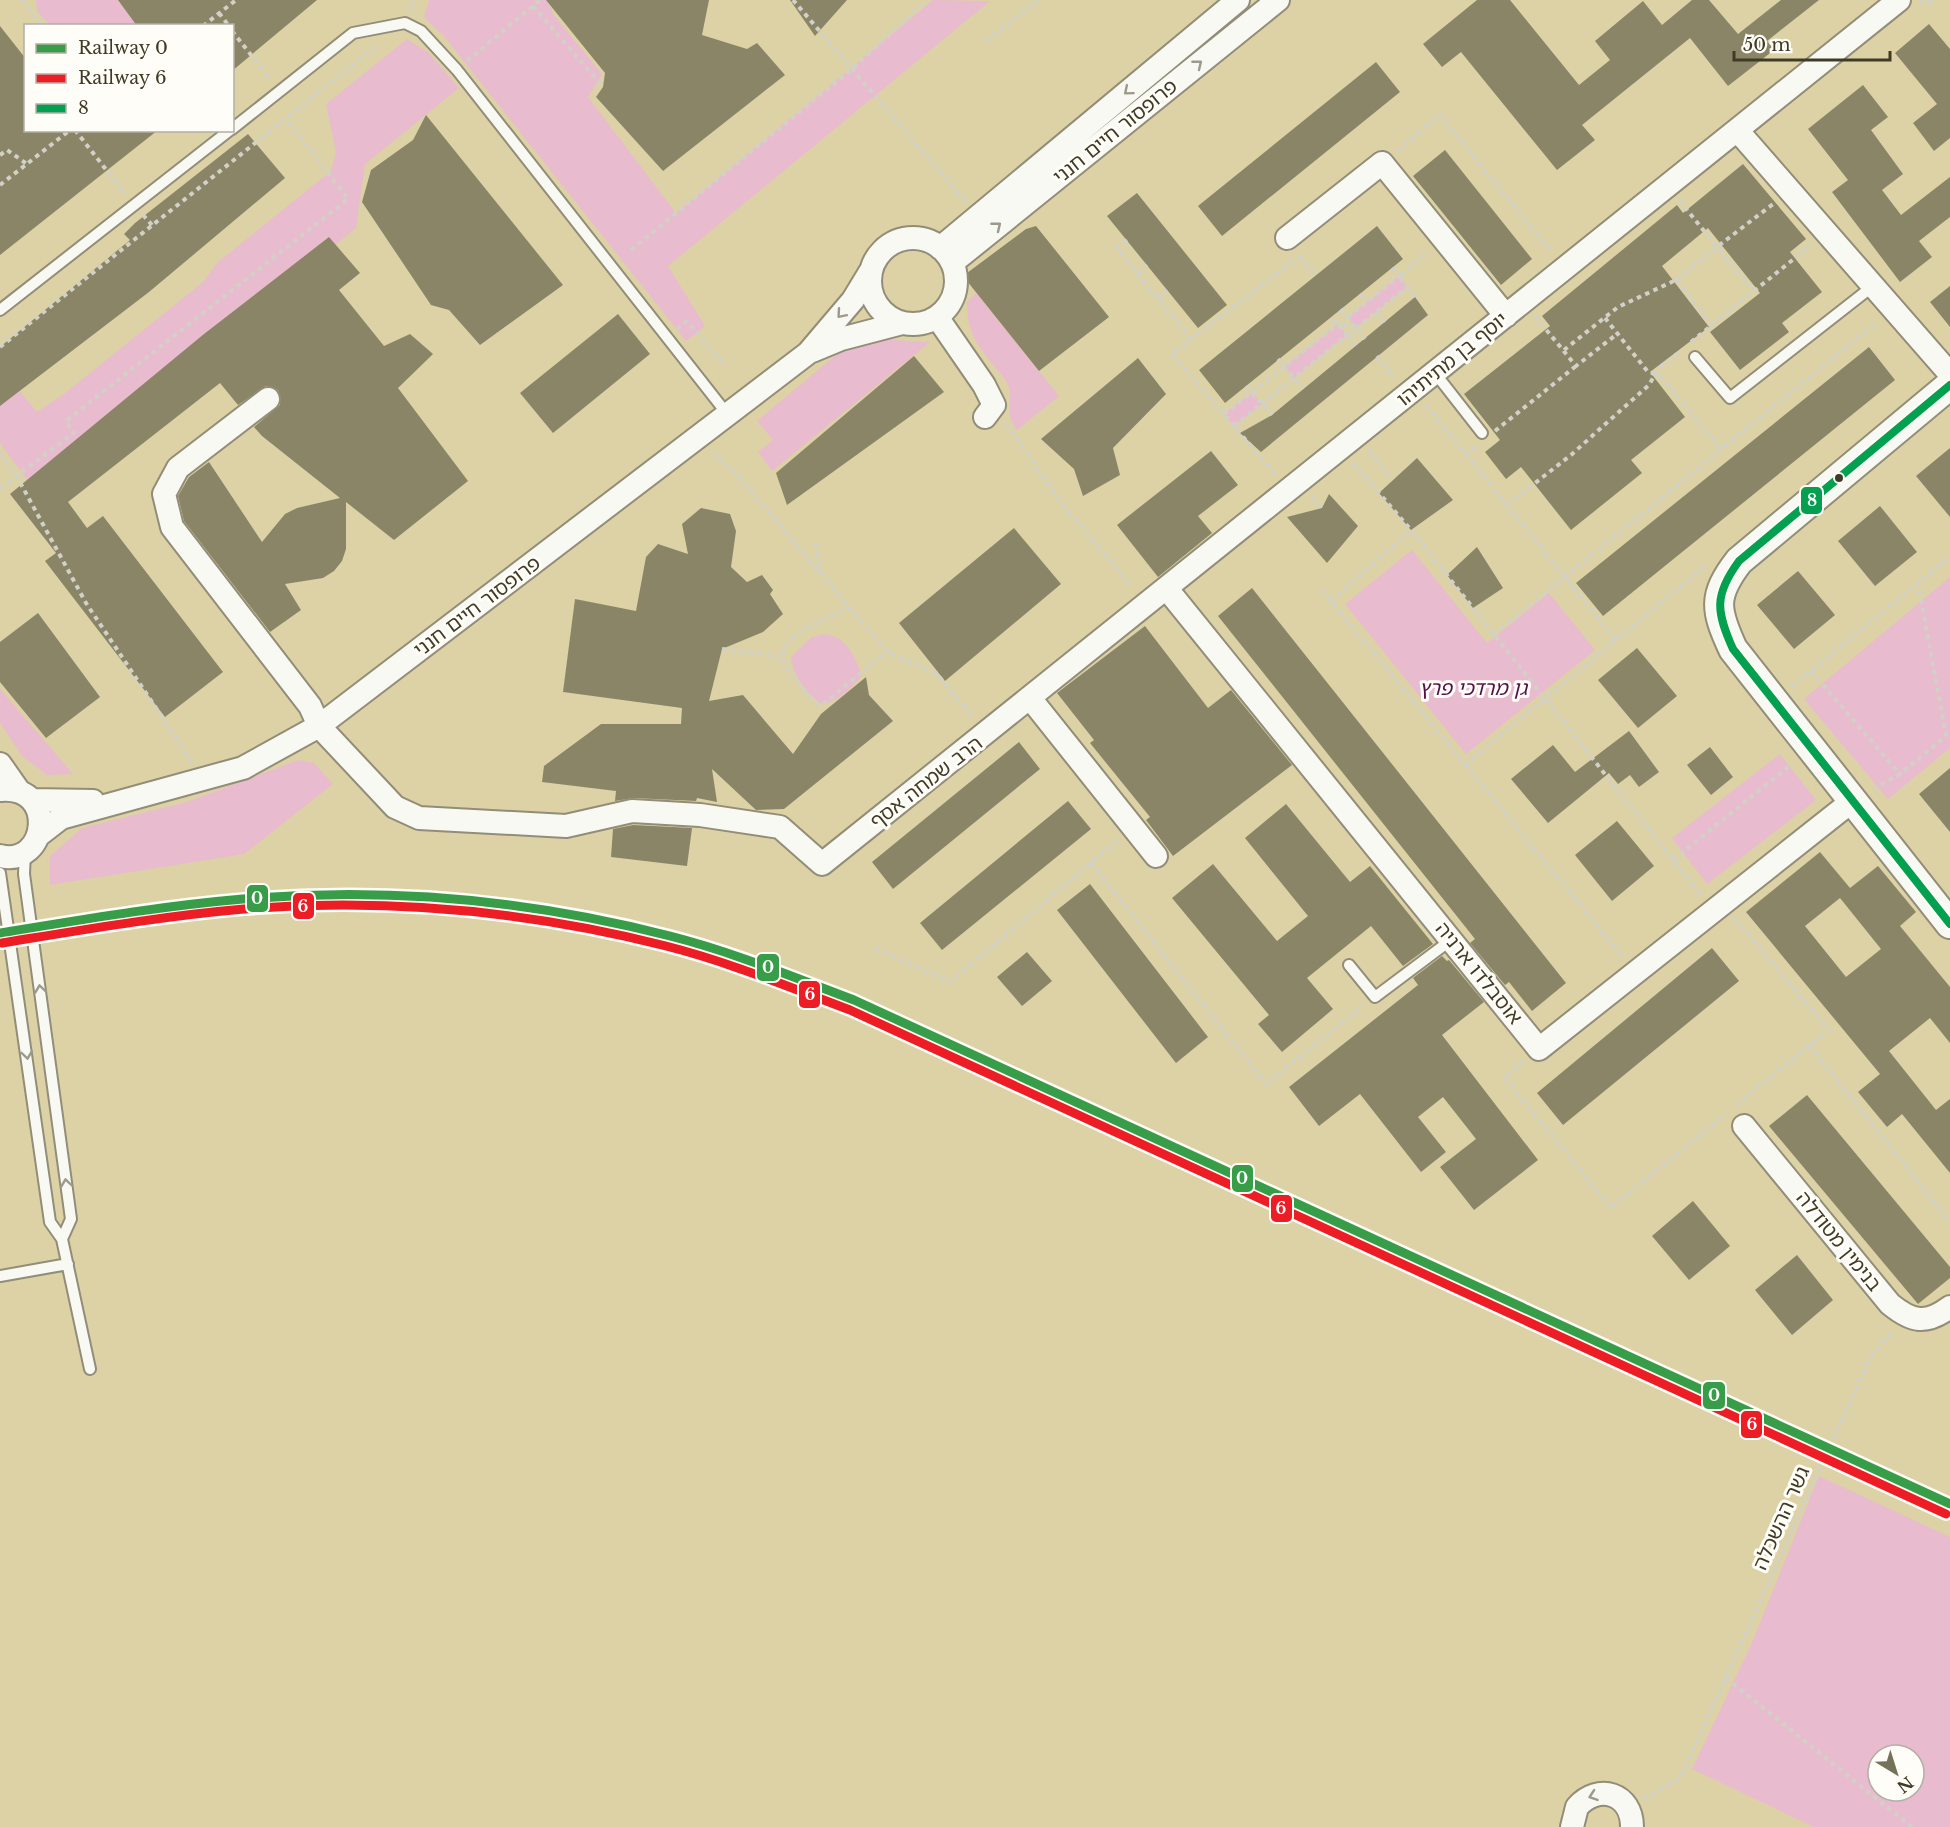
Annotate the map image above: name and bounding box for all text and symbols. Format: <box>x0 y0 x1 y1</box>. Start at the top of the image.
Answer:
legend <box>24 24 234 132</box>
scale bar <box>1734 24 1890 62</box>
text: 50 m <box>1743 34 1791 56</box>
text: Railway 0 <box>78 37 168 59</box>
one-way arrow <box>1191 61 1202 72</box>
text: Railway 6 <box>78 67 167 89</box>
street label: פרופסור חיים חנני <box>1048 74 1182 188</box>
one-way arrow <box>1124 84 1135 95</box>
text: 8 <box>78 97 89 119</box>
one-way arrow <box>991 223 1002 234</box>
one-way arrow <box>837 307 848 318</box>
street label: יוסף בן מתיתיהו <box>1392 307 1512 411</box>
unlabelled marker <box>1833 472 1845 484</box>
line badge: 8 <box>1800 486 1823 515</box>
text: 8 <box>1807 490 1817 510</box>
street label: פרופסור חיים חנני <box>409 550 545 662</box>
park label: גן מרדכי פרץ <box>1419 676 1529 700</box>
street label: הרב שמחה אסף <box>865 731 987 833</box>
line badge: 0 <box>246 884 269 913</box>
text: 0 <box>251 888 263 908</box>
line badge: 6 <box>292 892 315 920</box>
text: 6 <box>298 896 309 916</box>
street label: אוסבלדו ארניה <box>1431 917 1527 1029</box>
line badge: 0 <box>756 953 780 982</box>
text: 0 <box>762 957 774 977</box>
line badge: 6 <box>798 980 821 1009</box>
text: 6 <box>805 984 816 1004</box>
one-way arrow <box>34 985 47 994</box>
one-way arrow <box>20 1051 32 1060</box>
line badge: 0 <box>1231 1164 1254 1193</box>
text: 0 <box>1236 1168 1248 1188</box>
one-way arrow <box>60 1178 72 1187</box>
street label: בנימין מטודלה <box>1791 1186 1887 1296</box>
line badge: 6 <box>1270 1194 1293 1223</box>
text: 6 <box>1276 1198 1287 1218</box>
line badge: 0 <box>1702 1381 1726 1410</box>
text: 0 <box>1708 1385 1720 1405</box>
line badge: 6 <box>1740 1410 1763 1439</box>
text: 6 <box>1747 1414 1758 1434</box>
street label: גשר ההשכלה <box>1748 1462 1815 1573</box>
north arrow <box>1866 1743 1926 1803</box>
text: N <box>1893 1772 1917 1797</box>
one-way arrow <box>1588 1789 1599 1801</box>

